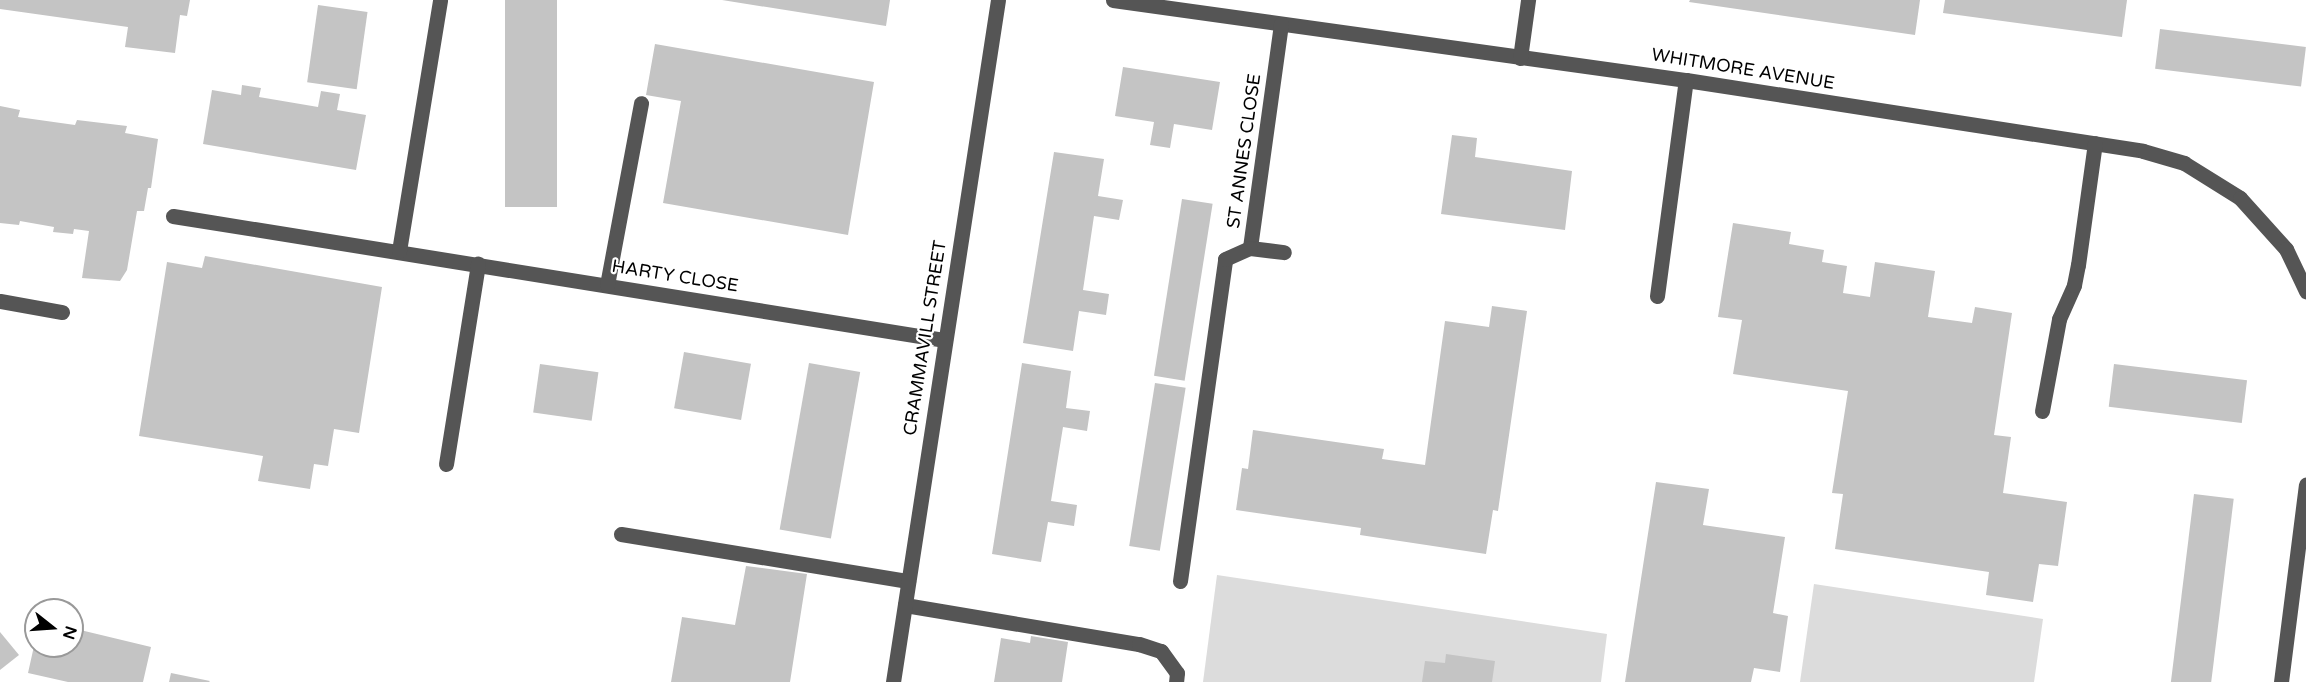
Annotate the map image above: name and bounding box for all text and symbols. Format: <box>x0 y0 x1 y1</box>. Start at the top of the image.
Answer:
street label: WHITMORE AVENUE <box>1650 44 1836 94</box>
street label: ST ANNES CLOSE <box>1222 72 1266 230</box>
street label: CRAMMAVILL STREET <box>899 239 951 437</box>
street label: HARTY CLOSE <box>610 255 740 297</box>
north arrow <box>24 598 84 658</box>
text: N <box>58 624 81 642</box>

